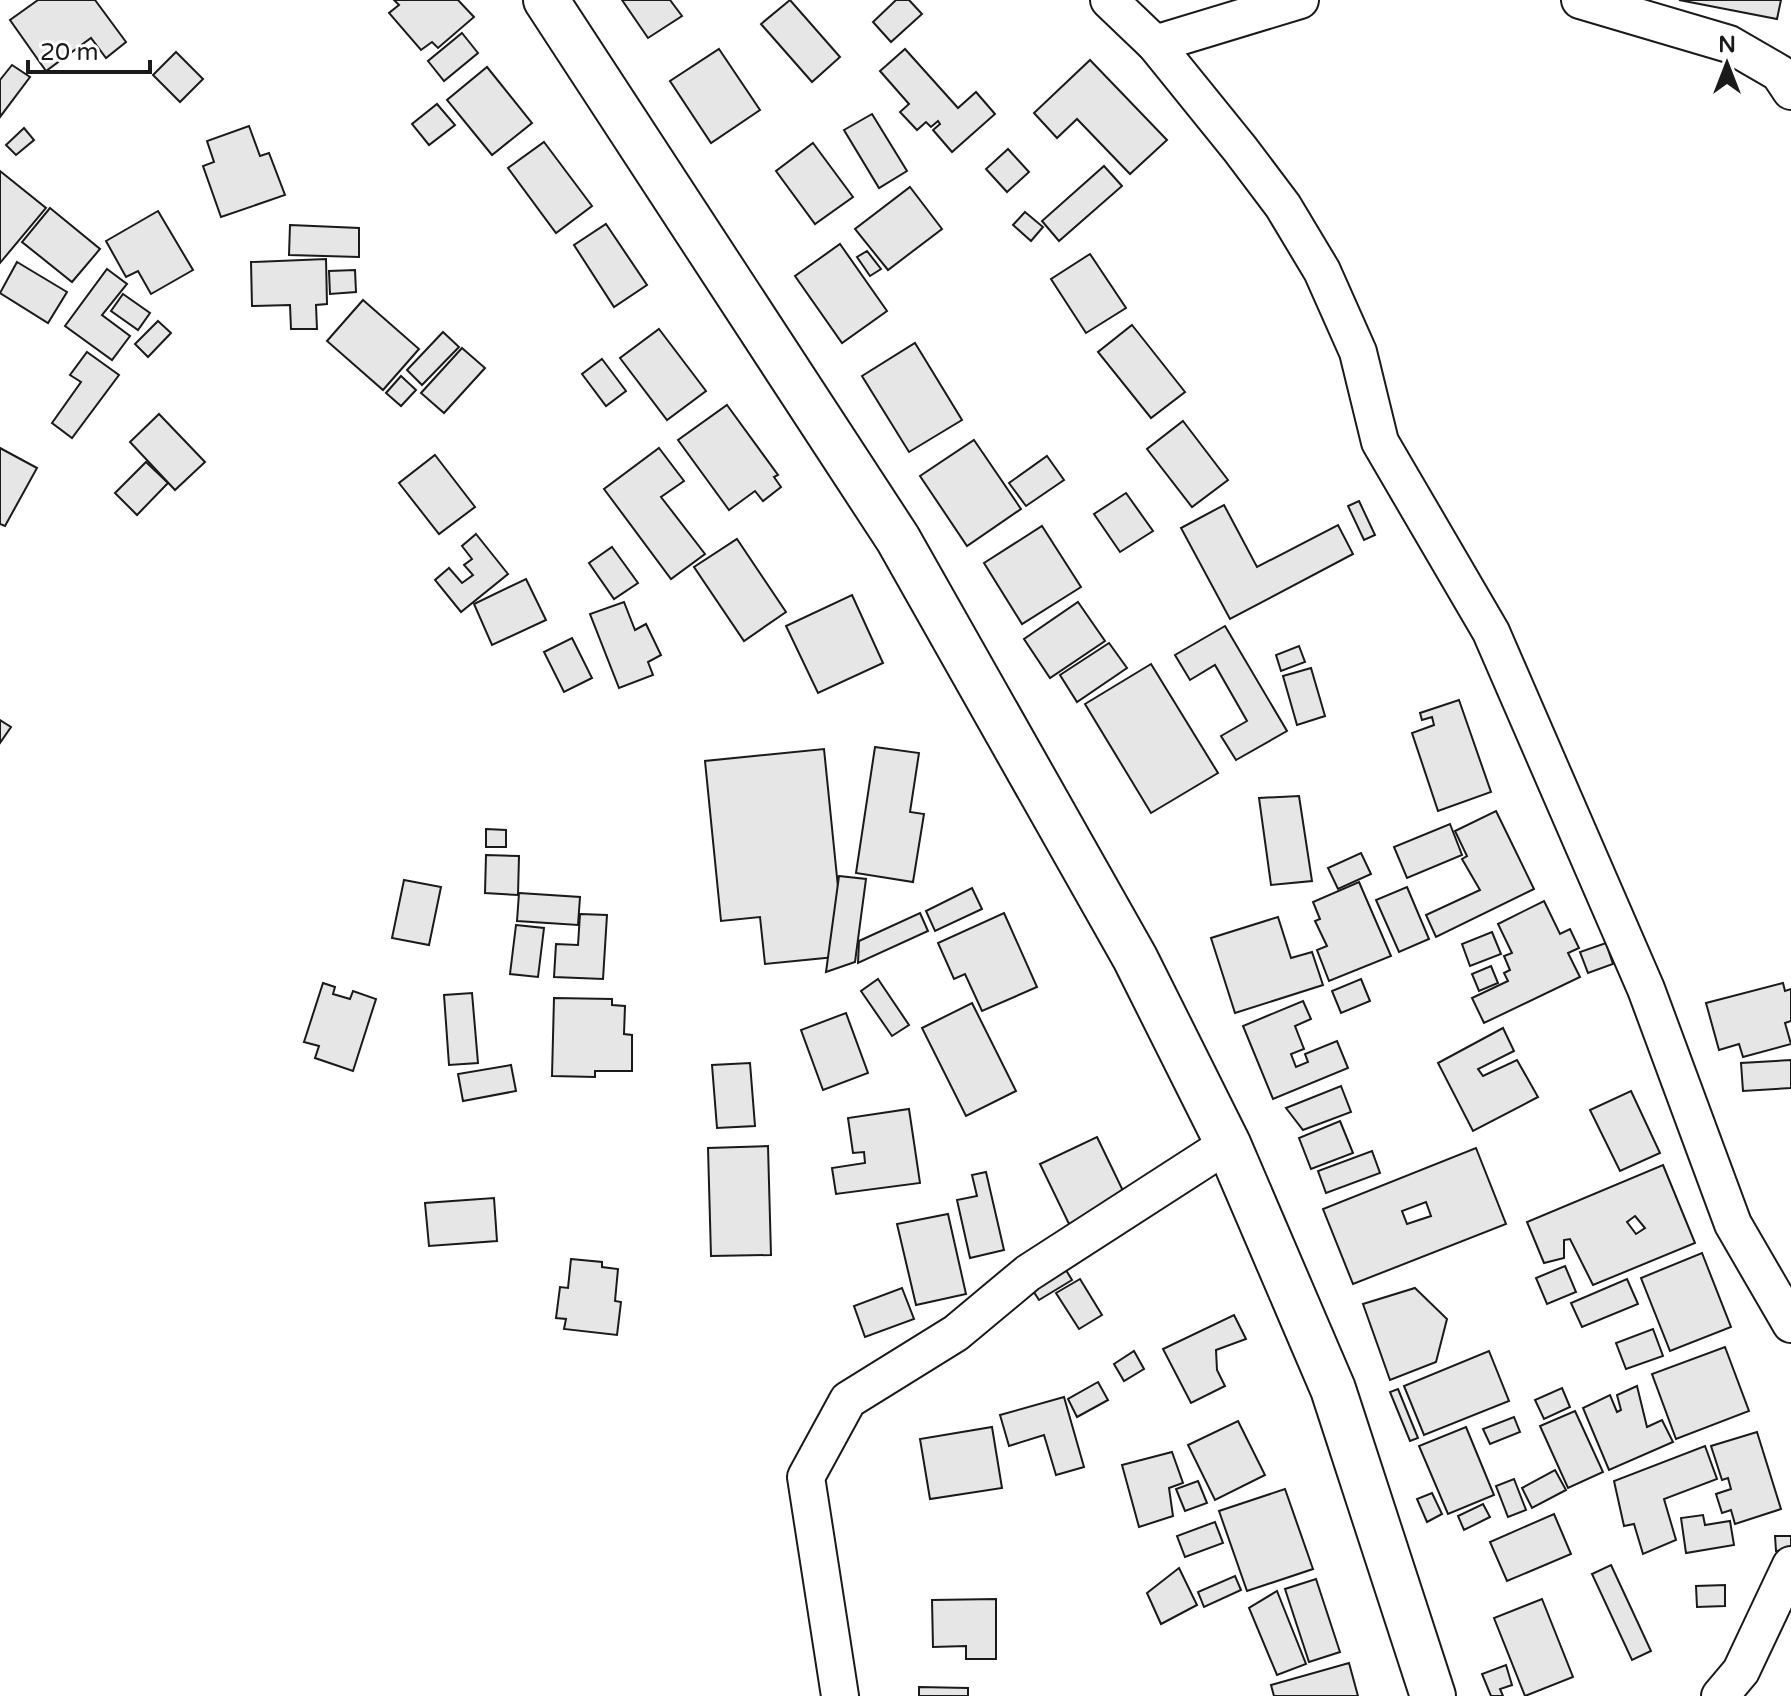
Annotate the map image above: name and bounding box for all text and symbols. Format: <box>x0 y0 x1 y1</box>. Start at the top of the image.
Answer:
scale bar <box>28 24 150 74</box>
north arrow <box>1687 24 1767 104</box>
text: N <box>1718 32 1736 58</box>
text: 20 m <box>40 38 98 67</box>

